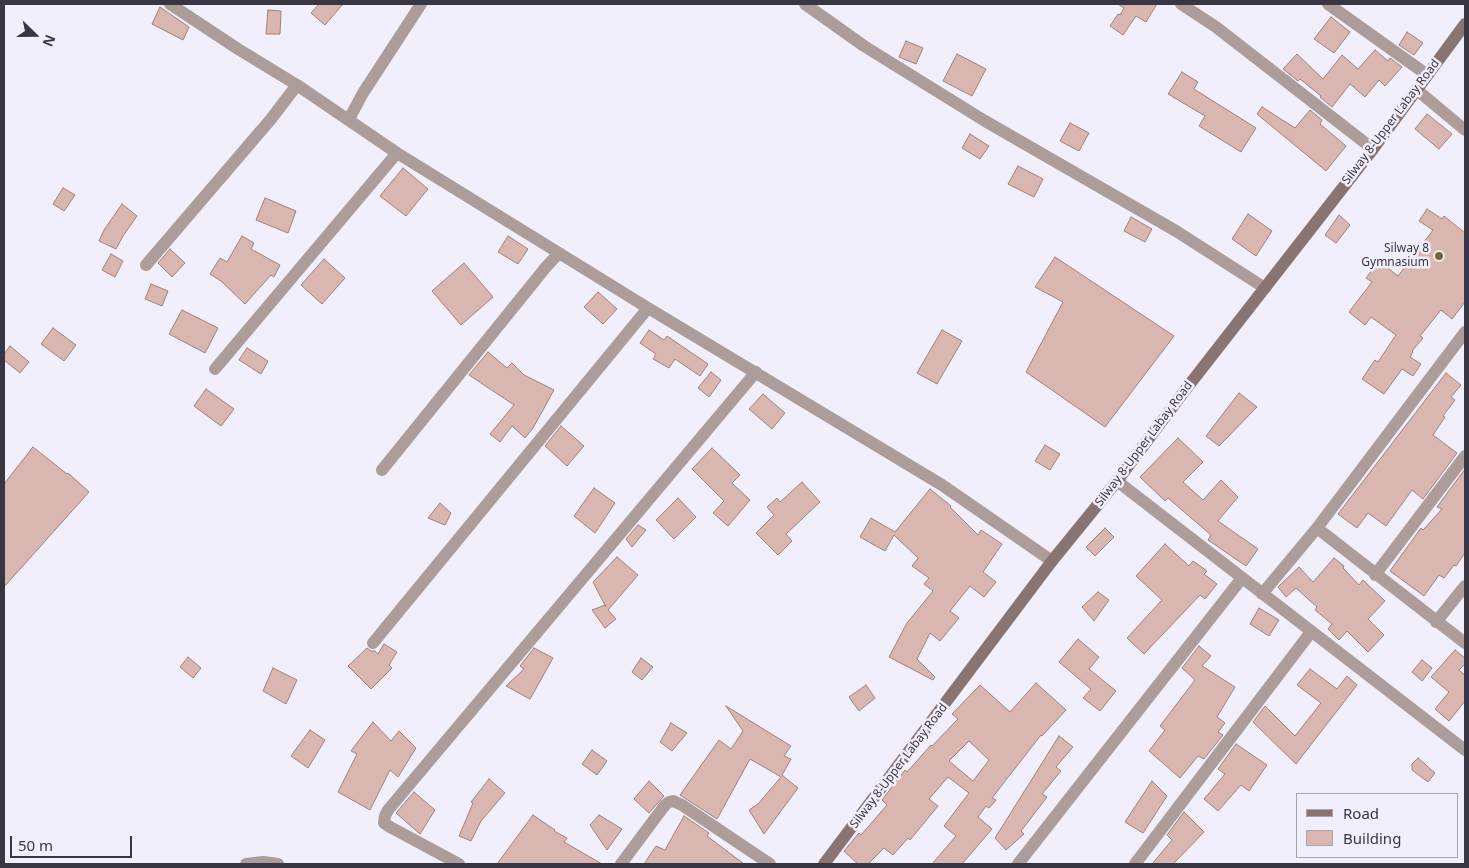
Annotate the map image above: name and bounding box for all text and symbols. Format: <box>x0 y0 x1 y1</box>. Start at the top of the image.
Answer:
north arrow <box>10 10 60 60</box>
text: N <box>38 32 60 50</box>
street label: Silway 8-Upper Labay Road <box>1339 57 1443 187</box>
place label: Silway 8 Gymnasium <box>1361 242 1429 270</box>
marker: Silway 8 Gymnasium <box>1433 250 1445 262</box>
street label: Silway 8-Upper Labay Road <box>1092 379 1196 509</box>
street label: Silway 8-Upper Labay Road <box>847 701 951 831</box>
legend <box>1296 793 1459 858</box>
text: Road <box>1343 803 1379 823</box>
scale bar <box>12 826 135 858</box>
text: Building <box>1343 828 1401 848</box>
text: 50 m <box>18 835 53 855</box>

